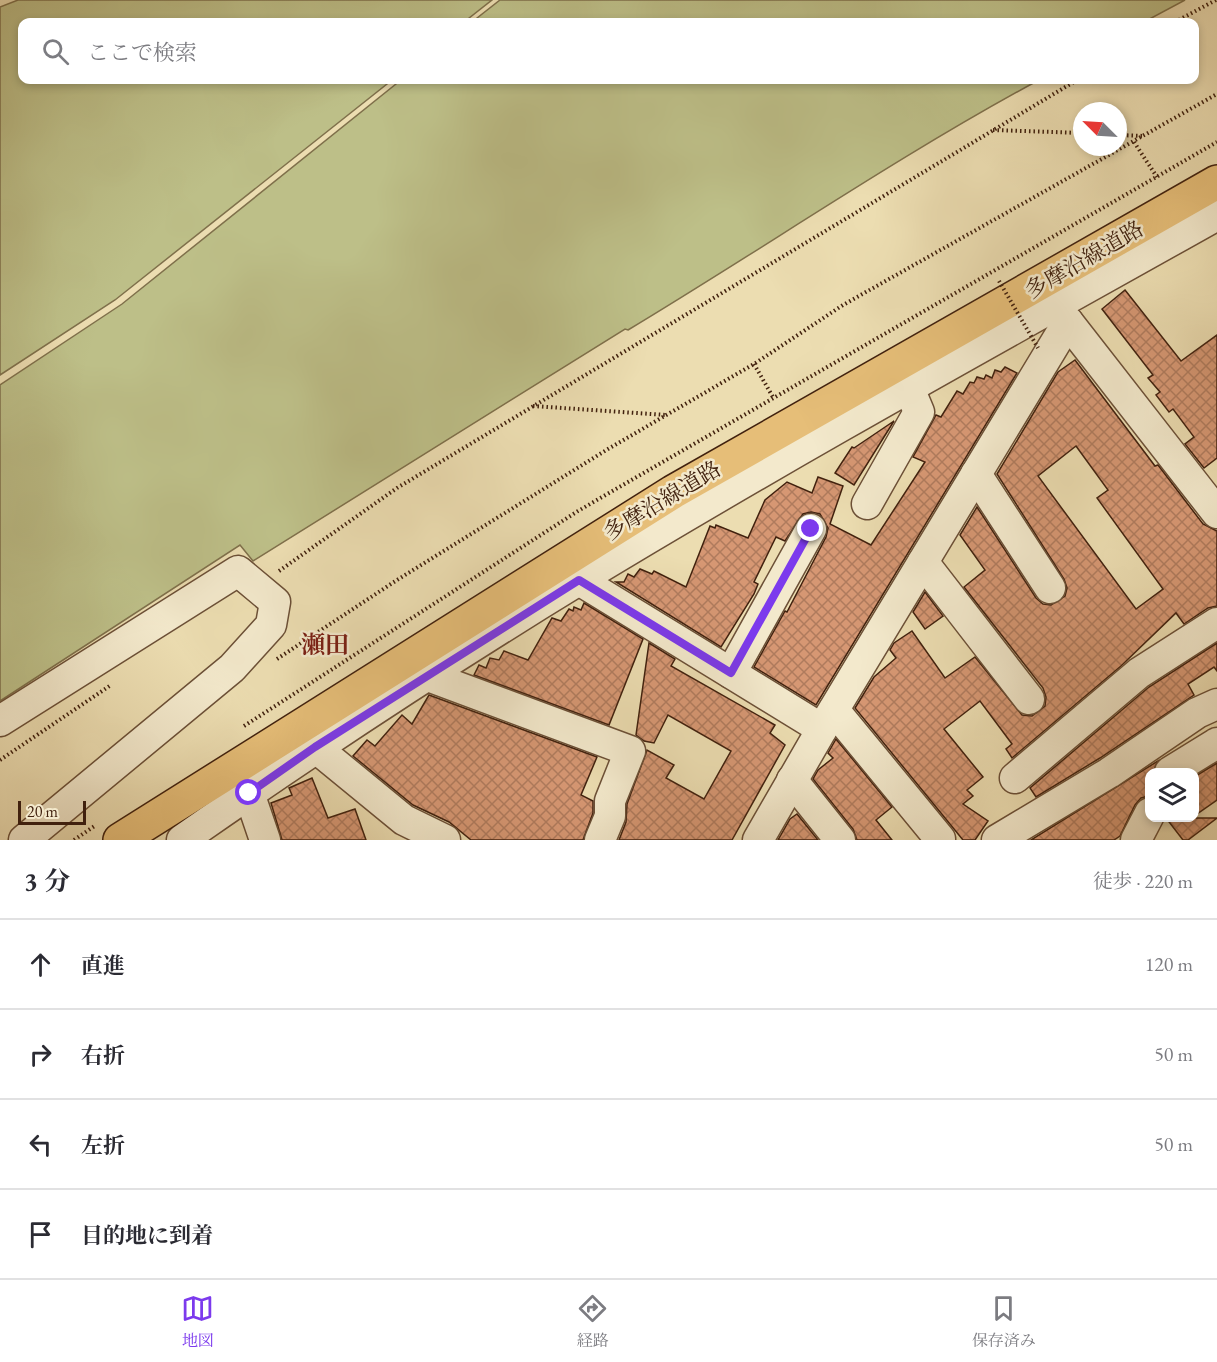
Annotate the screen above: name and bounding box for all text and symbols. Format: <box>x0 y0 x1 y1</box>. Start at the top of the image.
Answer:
search box <box>18 18 1199 84</box>
icon: search <box>39 35 72 68</box>
text: ここで検索 <box>87 38 197 67</box>
north arrow <box>1073 102 1127 156</box>
street label: 多摩沿線道路 <box>1020 214 1149 305</box>
street label: 多摩沿線道路 <box>598 454 726 547</box>
route end <box>797 515 823 541</box>
district label: 瀬田 <box>301 629 349 660</box>
map controls <box>1145 768 1199 822</box>
button: layers <box>1145 768 1199 822</box>
route start <box>235 779 261 805</box>
scale bar <box>18 798 86 826</box>
text: 20 m <box>27 801 58 822</box>
text: 3 分 <box>24 864 70 898</box>
text: 徒歩 · 220 m <box>1093 868 1193 894</box>
icon: ahead <box>24 948 57 981</box>
text: 直進 <box>81 951 125 980</box>
text: 120 m <box>1145 951 1193 977</box>
icon: right <box>24 1038 57 1071</box>
text: 右折 <box>81 1041 125 1070</box>
text: 50 m <box>1154 1041 1193 1067</box>
icon: left <box>24 1128 57 1161</box>
text: 左折 <box>81 1131 125 1160</box>
text: 50 m <box>1154 1131 1193 1157</box>
icon: arrive <box>24 1218 57 1251</box>
text: 目的地に到着 <box>81 1221 213 1250</box>
tab: 地図 <box>181 1292 214 1351</box>
tab: 経路 <box>576 1292 609 1351</box>
tab: 保存済み <box>972 1292 1036 1351</box>

